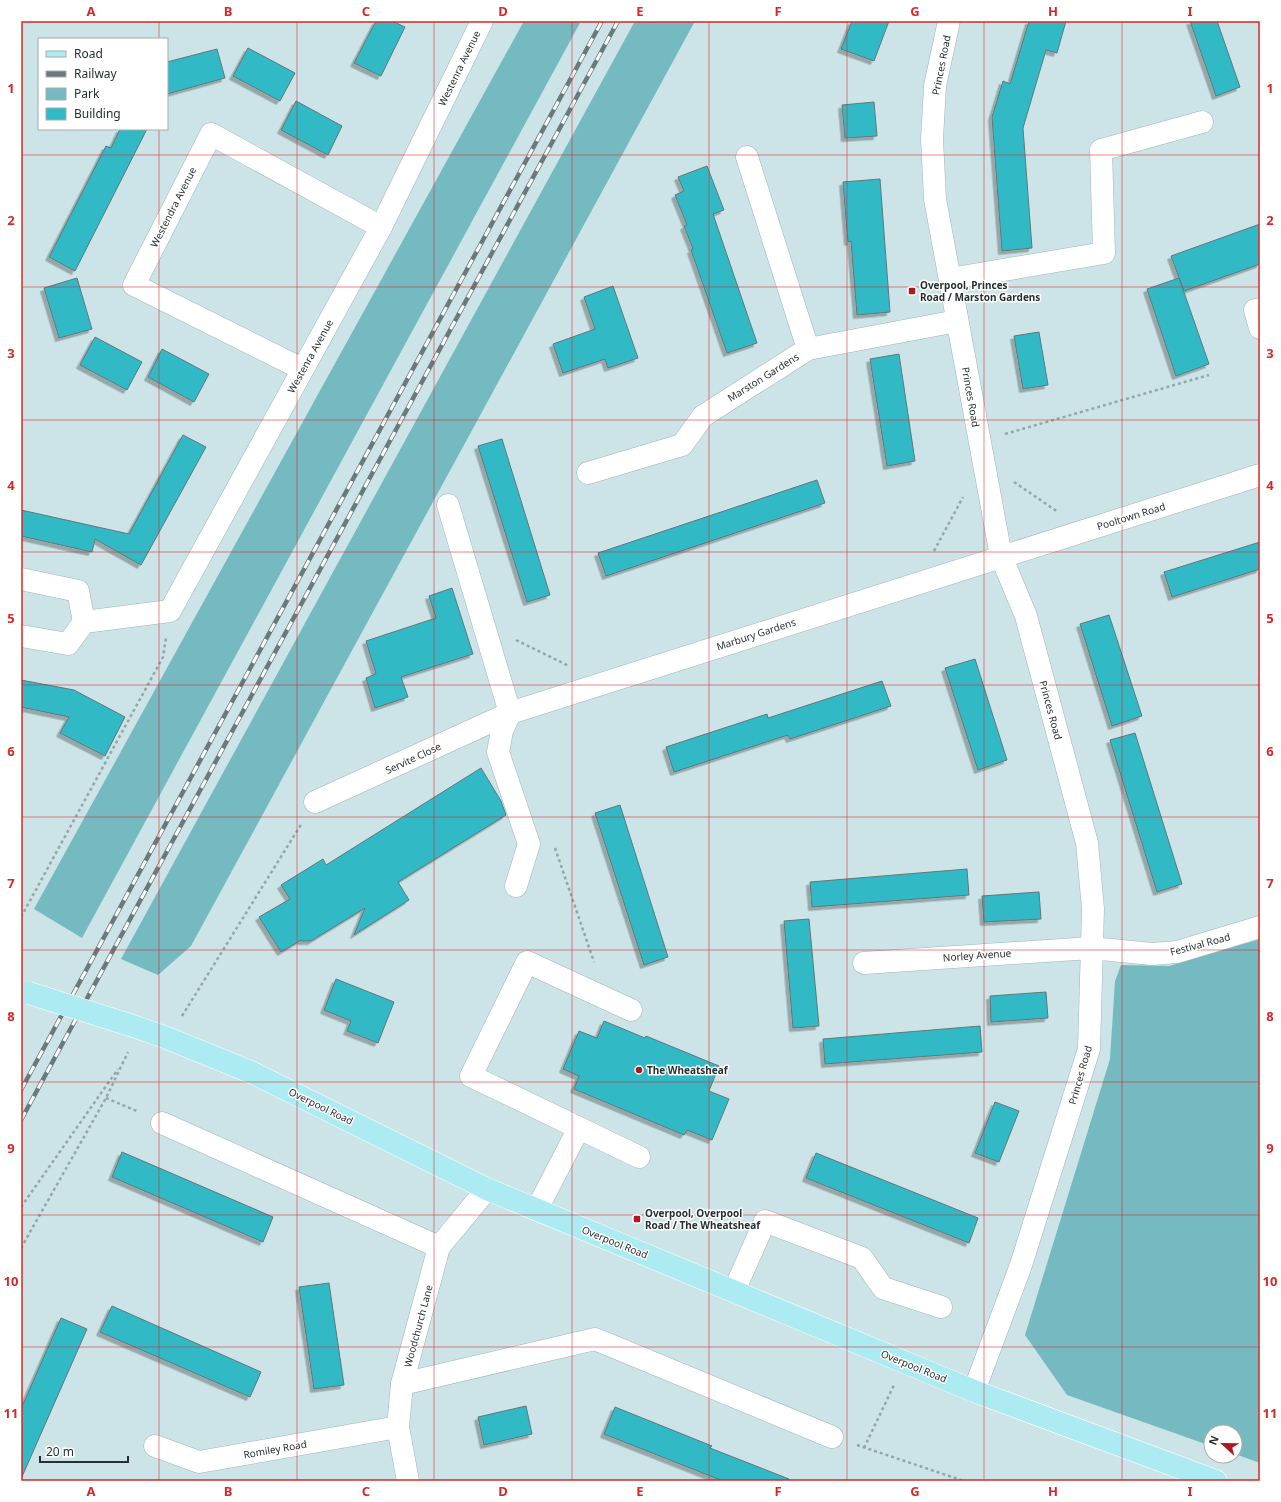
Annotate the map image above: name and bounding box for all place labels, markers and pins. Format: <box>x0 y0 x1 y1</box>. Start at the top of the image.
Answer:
place label: Overpool, Princes Road / Marston Gardens <box>920 278 1040 304</box>
marker: Overpool, Princes Road / Marston Gardens <box>907 286 917 296</box>
place label: The Wheatsheaf <box>647 1063 729 1077</box>
marker: The Wheatsheaf <box>634 1065 644 1075</box>
place label: Overpool, Overpool Road / The Wheatsheaf <box>645 1206 761 1232</box>
marker: Overpool, Overpool Road / The Wheatsheaf <box>632 1214 642 1224</box>

